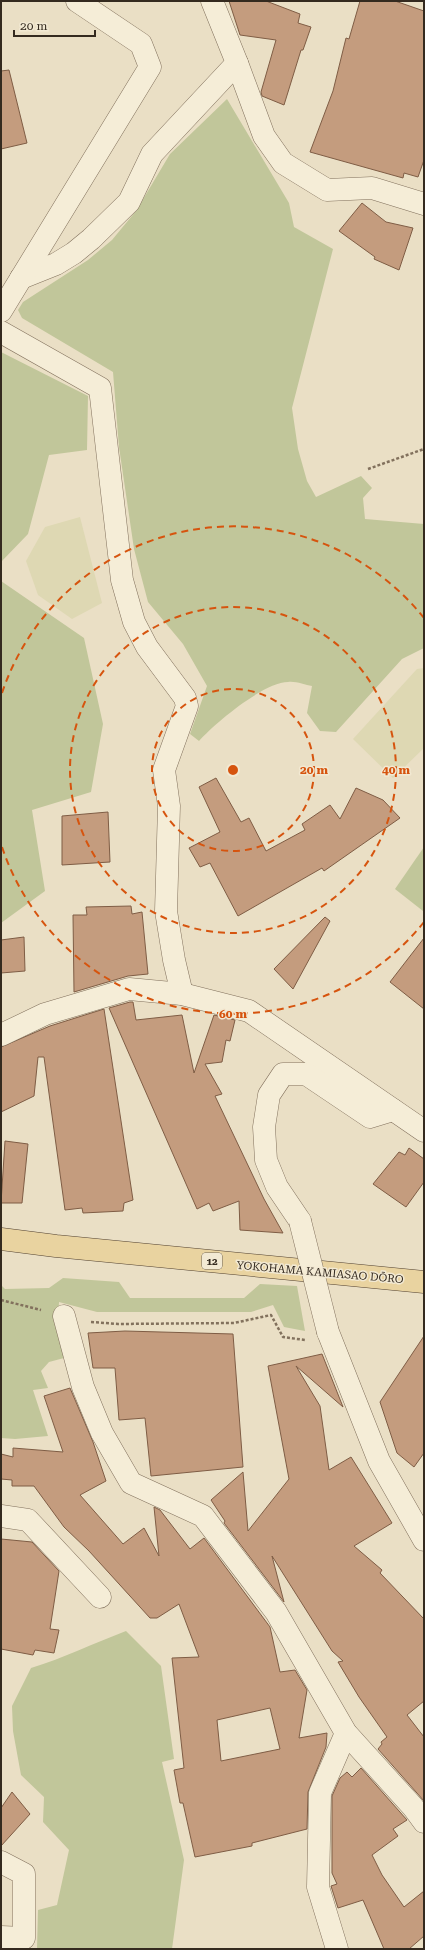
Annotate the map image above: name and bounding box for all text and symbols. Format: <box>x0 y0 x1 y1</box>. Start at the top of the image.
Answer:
scale bar <box>14 12 95 38</box>
text: 20 m <box>20 19 47 33</box>
centre of rings <box>226 763 240 777</box>
text: 20 m <box>300 763 328 777</box>
text: 40 m <box>382 763 410 777</box>
text: 60 m <box>219 1007 247 1021</box>
road number: 12 <box>202 1253 222 1269</box>
street label: YOKOHAMA KAMIASAO DŌRO <box>236 1259 404 1286</box>

